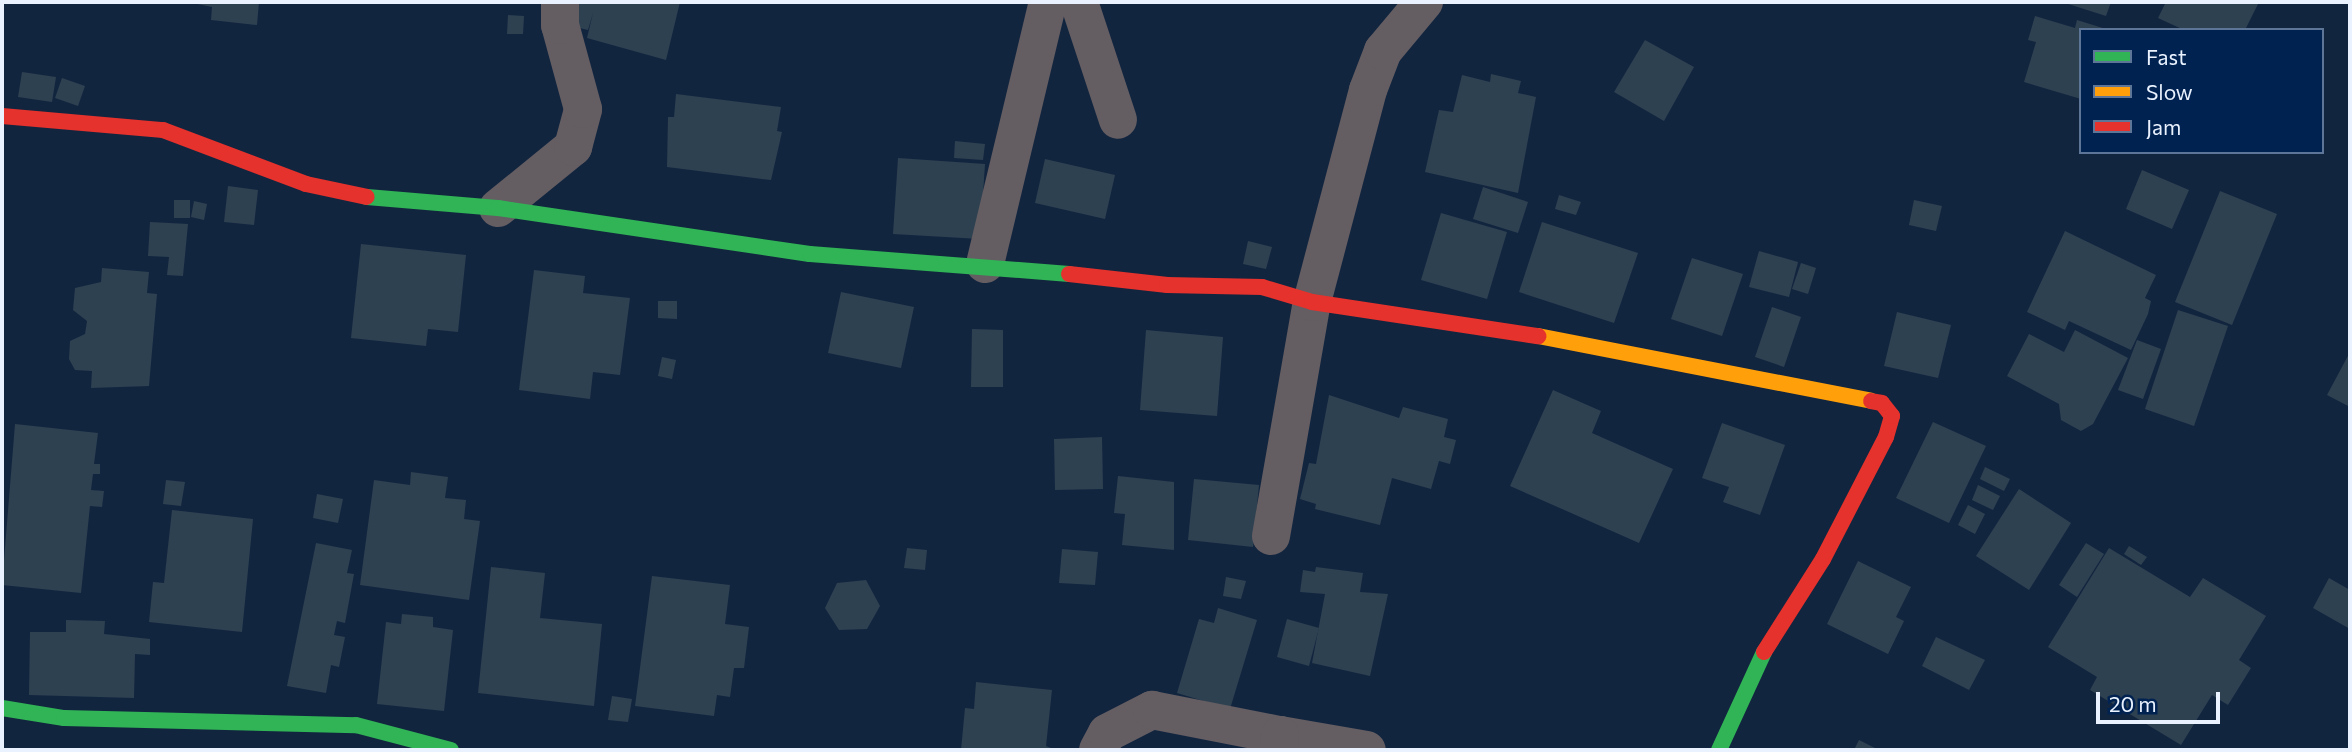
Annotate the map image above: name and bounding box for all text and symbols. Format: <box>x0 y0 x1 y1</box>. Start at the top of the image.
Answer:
legend <box>2079 28 2324 154</box>
text: Fast <box>2146 44 2187 69</box>
text: Slow <box>2146 79 2193 104</box>
text: Jam <box>2146 114 2181 139</box>
scale bar <box>2100 678 2224 722</box>
text: 20 m <box>2109 691 2157 716</box>

